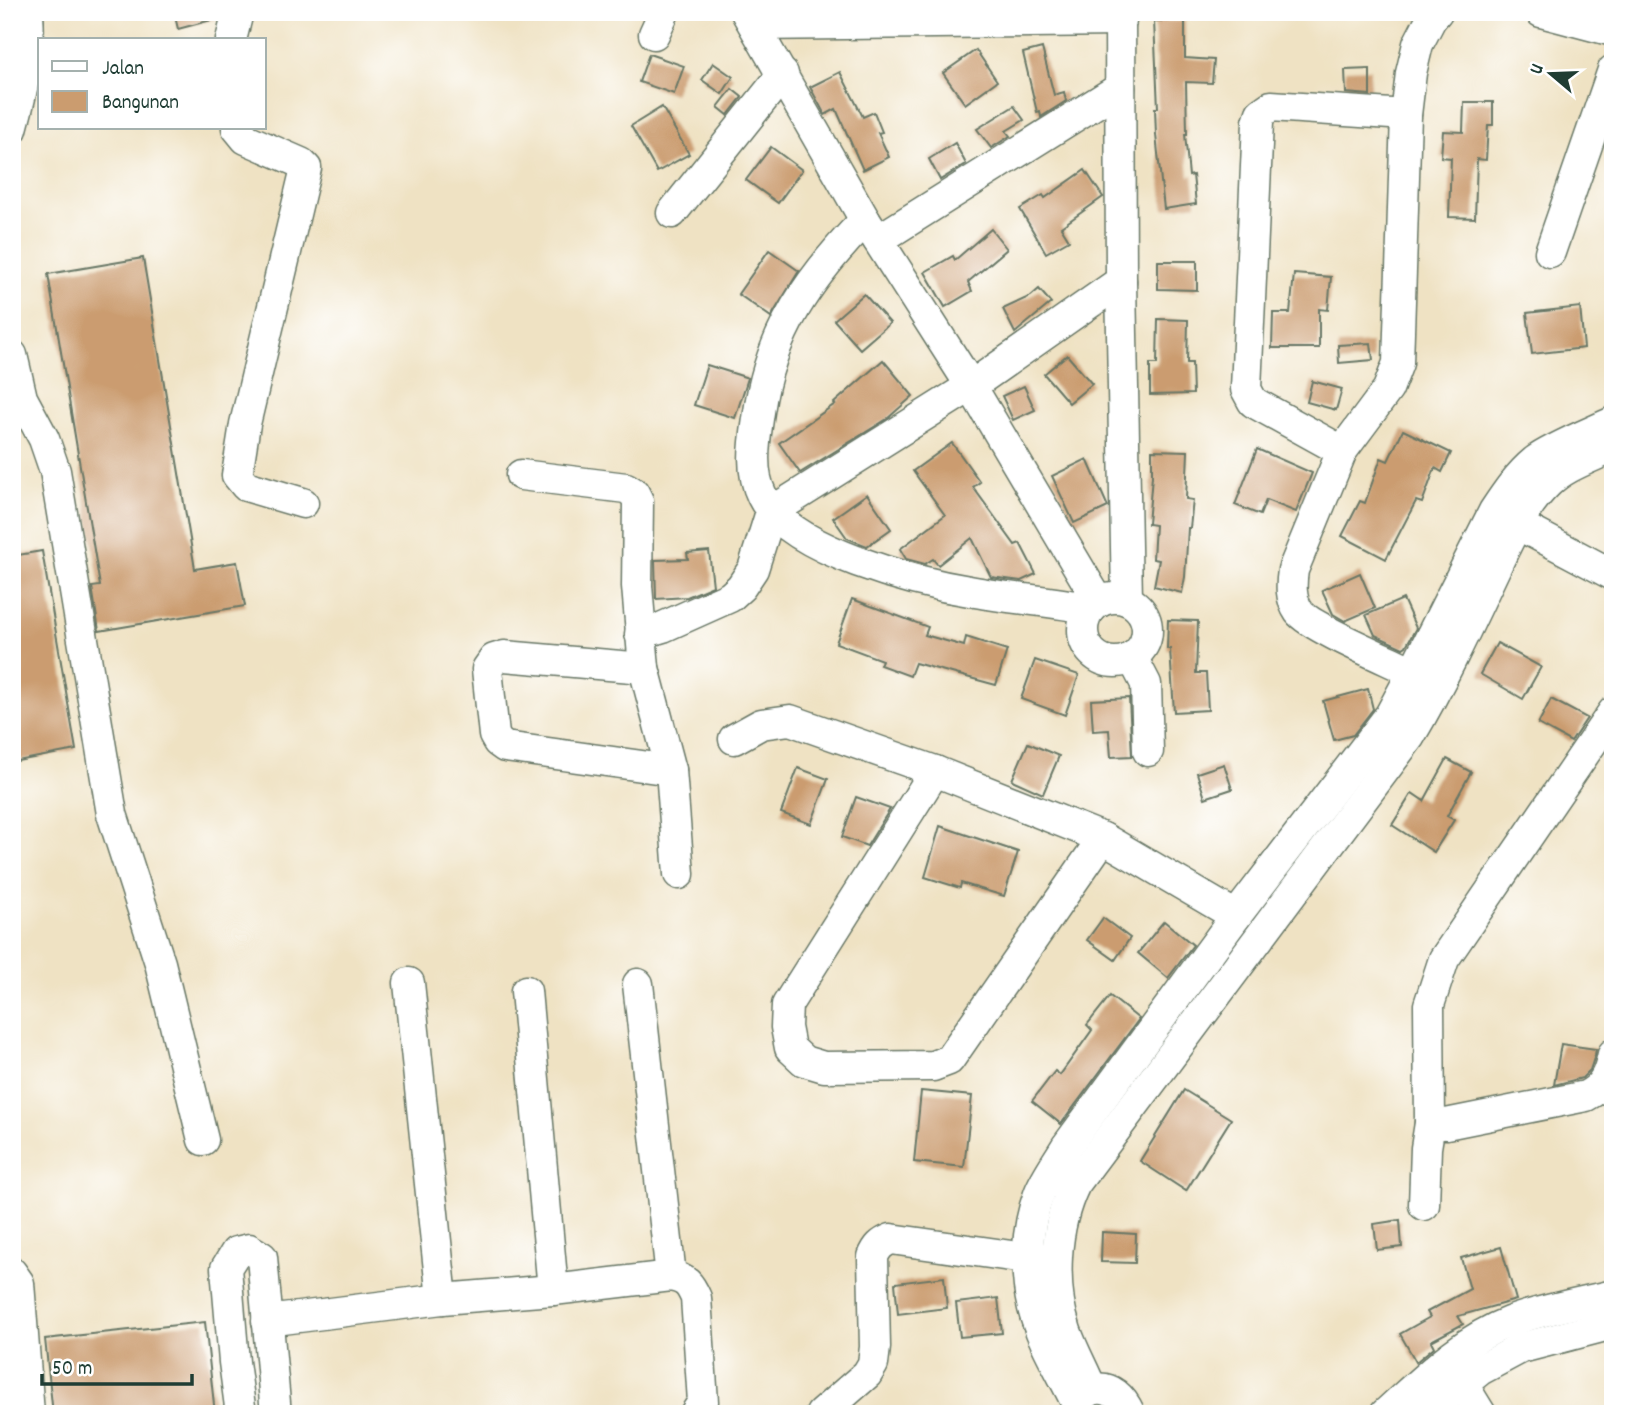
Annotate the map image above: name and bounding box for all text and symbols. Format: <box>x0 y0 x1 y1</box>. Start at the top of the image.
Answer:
legend <box>38 38 266 130</box>
north arrow <box>1516 38 1586 108</box>
text: Jalan <box>102 55 144 85</box>
text: U <box>1524 61 1552 78</box>
text: Bangunan <box>102 89 179 119</box>
scale bar <box>42 1342 192 1386</box>
text: 50 m <box>52 1355 92 1385</box>

